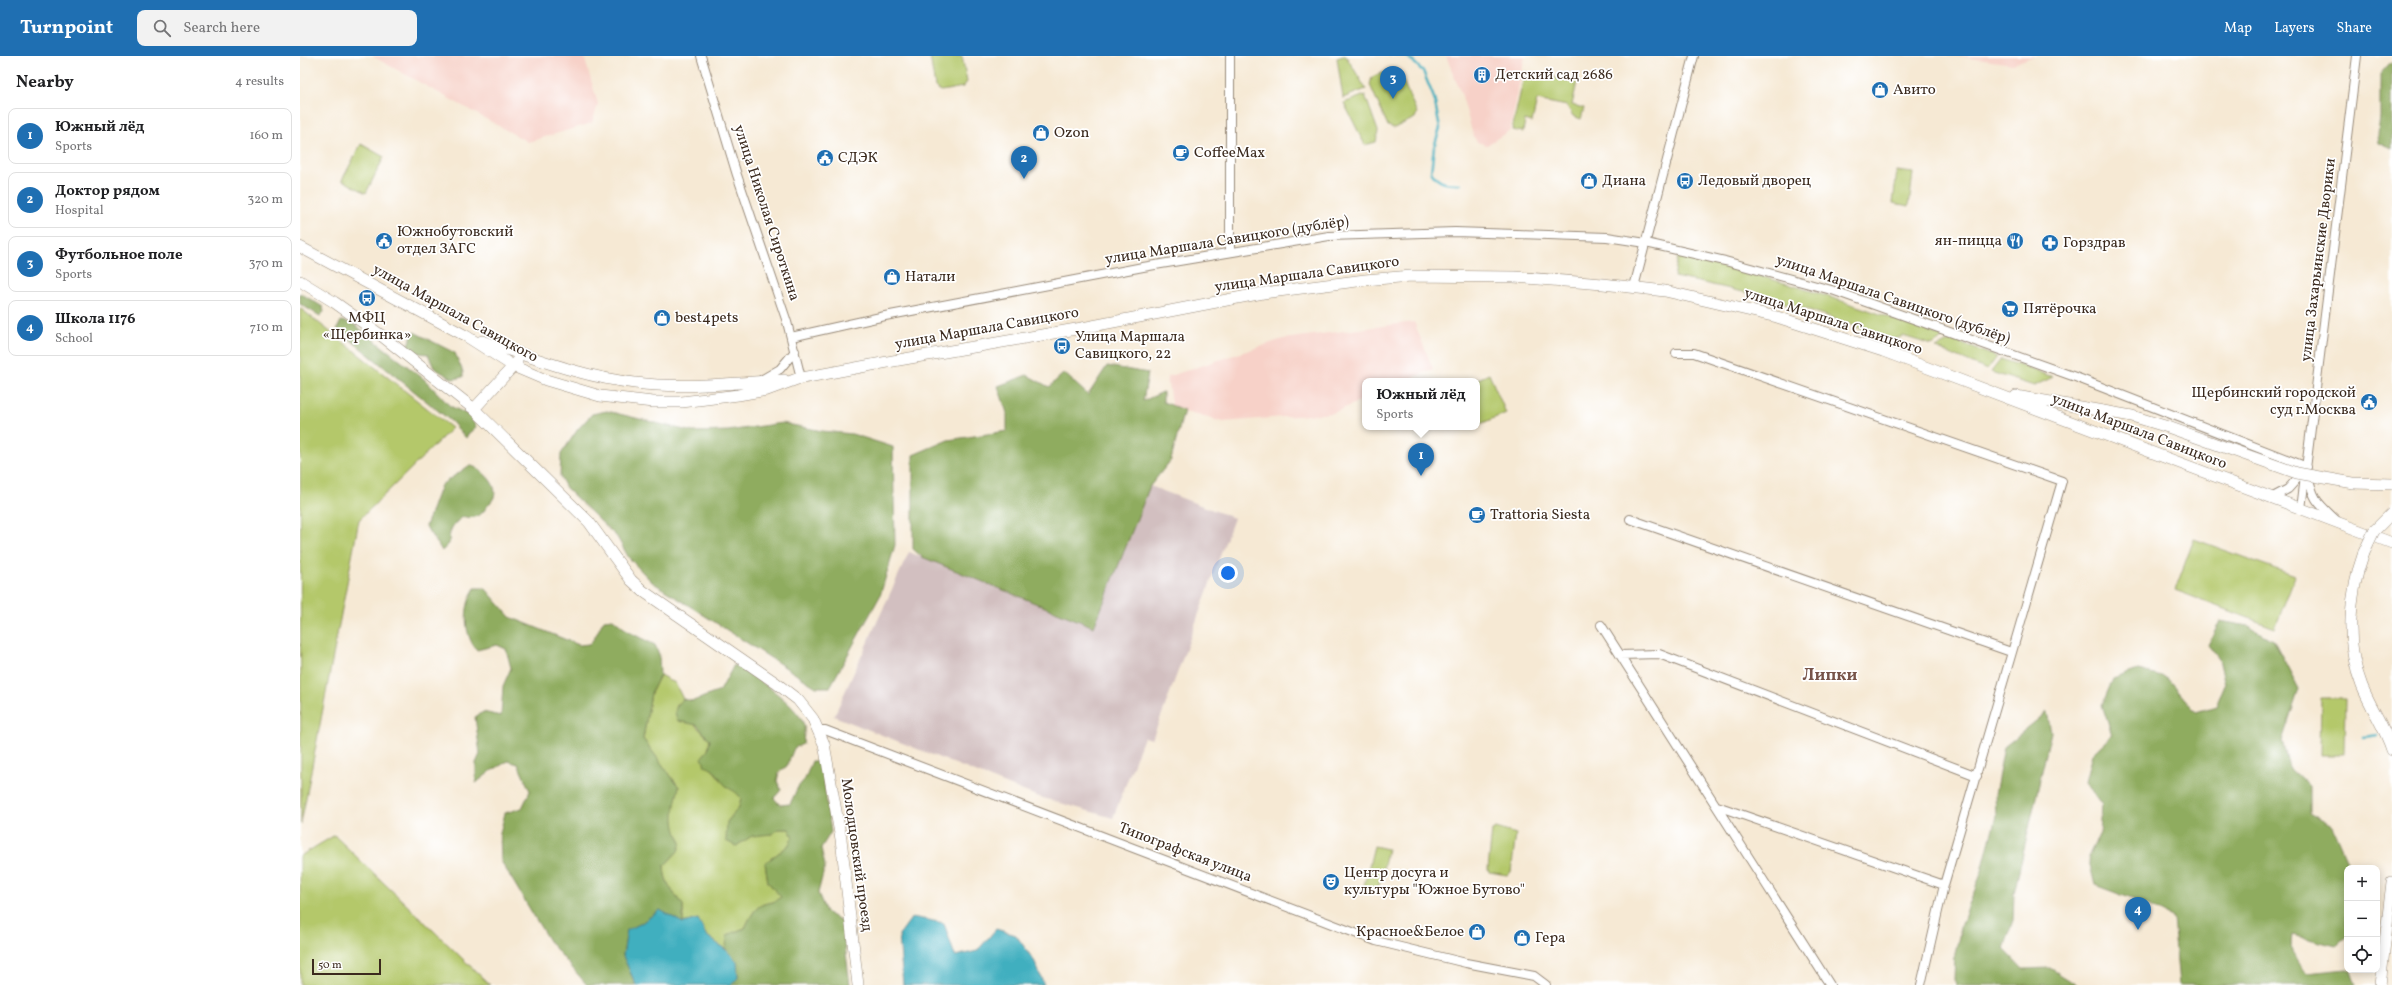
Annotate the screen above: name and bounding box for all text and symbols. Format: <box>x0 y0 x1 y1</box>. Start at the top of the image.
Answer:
search box <box>137 10 417 46</box>
text: Turnpoint <box>20 15 113 41</box>
icon: search <box>151 17 173 39</box>
text: Search here <box>183 18 260 39</box>
text: Map <box>2224 19 2252 38</box>
text: Layers <box>2274 19 2314 38</box>
text: Share <box>2336 19 2372 38</box>
building icon: Детский сад 2686 <box>1472 65 1492 85</box>
place label: Детский сад 2686 <box>1495 65 1613 86</box>
pin: 3 <box>1380 66 1406 99</box>
text: Nearby <box>16 71 74 94</box>
text: 4 results <box>235 73 284 91</box>
shop icon: Авито <box>1870 80 1890 100</box>
place label: Авито <box>1893 80 1936 101</box>
text: Южный лёд <box>55 117 145 138</box>
street label: улица Николая Сироткина <box>728 122 804 304</box>
shop icon: Ozon <box>1031 123 1051 143</box>
place label: Ozon <box>1054 123 1089 144</box>
text: 1 <box>27 127 33 145</box>
text: 160 m <box>249 127 283 145</box>
text: Sports <box>55 138 92 156</box>
cafe icon: CoffeeMax <box>1171 143 1191 163</box>
place label: CoffeeMax <box>1194 143 1265 164</box>
pin: 2 <box>1011 146 1037 179</box>
public building icon: СДЭК <box>815 148 835 168</box>
place label: СДЭК <box>838 148 878 169</box>
street label: улица Захарьинские Дворики <box>2296 157 2342 363</box>
shop icon: Диана <box>1579 171 1599 191</box>
place label: Диана <box>1602 171 1646 192</box>
bus stop icon: Ледовый дворец <box>1675 171 1695 191</box>
place label: Ледовый дворец <box>1698 171 1812 192</box>
text: Доктор рядом <box>55 181 160 202</box>
text: 2 <box>27 191 33 209</box>
text: 320 m <box>248 191 283 209</box>
text: Hospital <box>55 202 104 220</box>
street label: улица Маршала Савицкого (дублёр) <box>1104 211 1350 271</box>
place label: Южнобутовский отдел ЗАГС <box>397 222 513 260</box>
public building icon: Южнобутовский отдел ЗАГС <box>374 231 394 251</box>
place label: ян-пицца <box>1935 231 2002 252</box>
restaurant icon: ян-пицца <box>2005 231 2025 251</box>
pharmacy icon: Горздрав <box>2040 233 2060 253</box>
place label: Горздрав <box>2063 233 2126 254</box>
text: Футбольное поле <box>55 245 183 266</box>
street label: улица Маршала Савицкого (дублёр) <box>1774 251 2012 349</box>
street label: улица Маршала Савицкого <box>1213 252 1401 298</box>
text: 3 <box>27 255 33 273</box>
text: 370 m <box>249 255 283 273</box>
street label: улица Маршала Савицкого <box>368 260 542 368</box>
text: Sports <box>55 266 92 284</box>
shop icon: Натали <box>882 267 902 287</box>
place label: Натали <box>905 267 955 288</box>
street label: улица Маршала Савицкого <box>1742 285 1924 359</box>
bus stop icon: МФЦ «Щербинка» <box>357 288 377 308</box>
supermarket icon: Пятёрочка <box>2000 299 2020 319</box>
place label: Пятёрочка <box>2023 299 2097 320</box>
street label: улица Маршала Савицкого <box>893 302 1081 356</box>
place label: МФЦ «Щербинка» <box>323 308 411 346</box>
shop icon: best4pets <box>652 308 672 328</box>
place label: best4pets <box>675 308 738 329</box>
text: Школа 1176 <box>55 309 135 330</box>
text: 4 <box>26 319 34 337</box>
text: 710 m <box>250 319 283 337</box>
place label: Улица Маршала Савицкого, 22 <box>1075 327 1185 365</box>
text: School <box>55 330 93 348</box>
bus stop icon: Улица Маршала Савицкого, 22 <box>1052 336 1072 356</box>
popup <box>1362 378 1480 430</box>
place label: Щербинский городской суд г.Москва <box>2191 383 2356 421</box>
text: Южный лёд <box>1376 385 1466 406</box>
street label: улица Маршала Савицкого <box>2048 389 2230 475</box>
public building icon: Щербинский городской суд г.Москва <box>2359 392 2379 412</box>
text: Sports <box>1376 406 1413 424</box>
pin: 1 <box>1408 443 1434 476</box>
cafe icon: Trattoria Siesta <box>1467 505 1487 525</box>
place label: Trattoria Siesta <box>1490 505 1590 526</box>
your location <box>1218 563 1238 583</box>
district label: Липки <box>1803 664 1858 687</box>
street label: Молодцовский проезд <box>835 777 877 933</box>
street label: Типографская улица <box>1115 818 1255 888</box>
place label: Центр досуга и культуры "Южное Бутово" <box>1344 863 1525 901</box>
map controls <box>2344 865 2380 973</box>
button: + <box>2344 865 2380 901</box>
theatre icon: Центр досуга и культуры "Южное Бутово" <box>1321 872 1341 892</box>
pin: 4 <box>2125 897 2151 930</box>
button: − <box>2344 901 2380 937</box>
place label: Красное&Белое <box>1356 922 1464 943</box>
shop icon: Красное&Белое <box>1467 922 1487 942</box>
shop icon: Гера <box>1512 928 1532 948</box>
place label: Гера <box>1535 928 1566 949</box>
button: locate <box>2344 937 2380 973</box>
scale bar <box>312 957 381 976</box>
text: 50 m <box>318 958 342 973</box>

